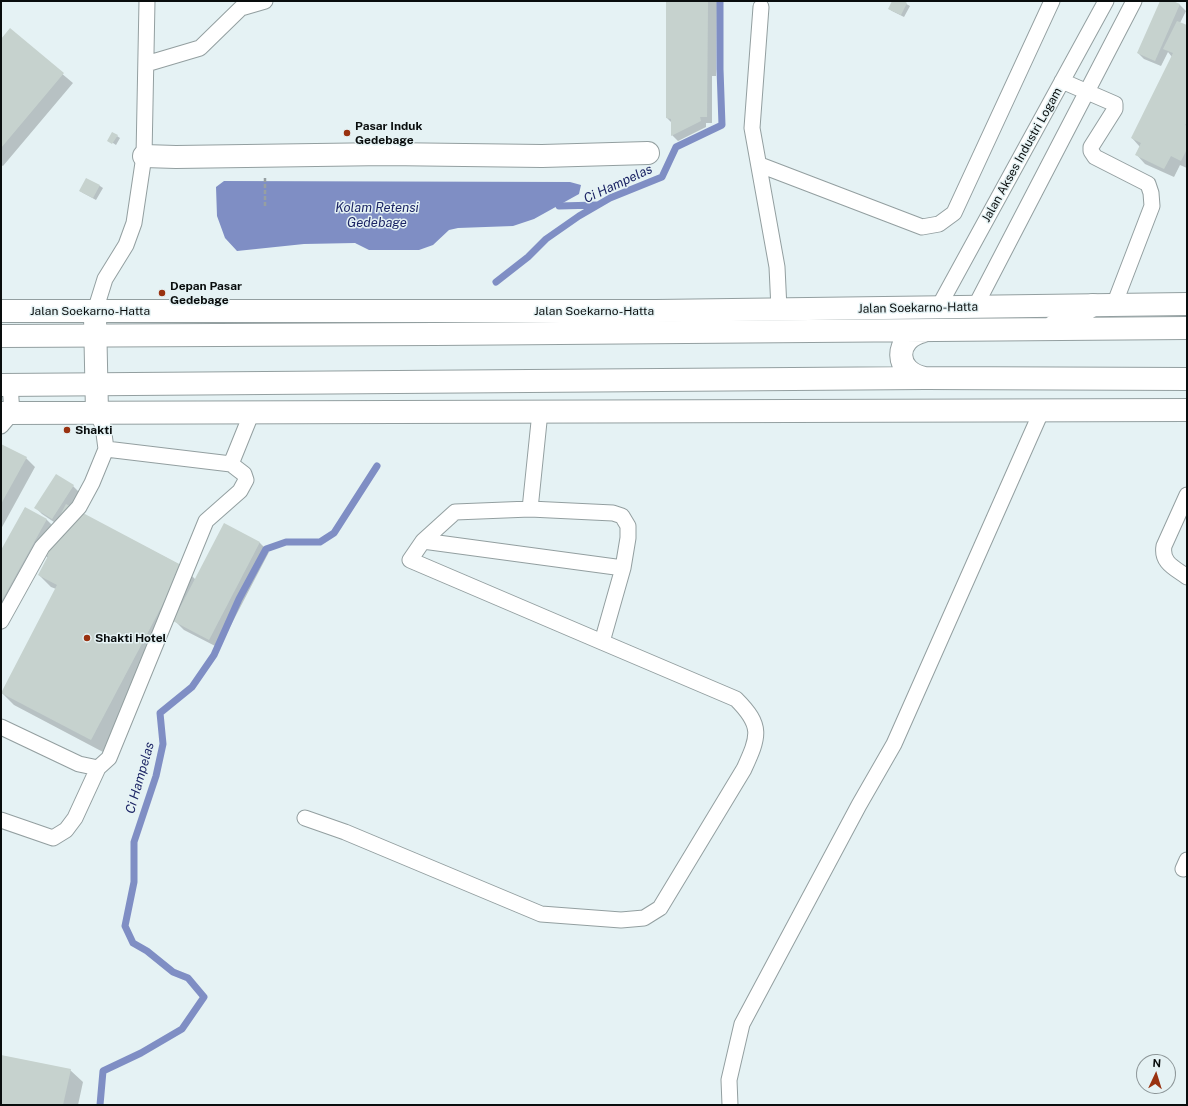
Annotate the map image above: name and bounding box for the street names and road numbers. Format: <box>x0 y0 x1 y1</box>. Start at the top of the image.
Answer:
street label: Jalan Akses Industri Logam <box>979 85 1065 225</box>
street label: Jalan Soekarno-Hatta <box>858 300 978 316</box>
street label: Jalan Soekarno-Hatta <box>30 304 150 318</box>
street label: Jalan Soekarno-Hatta <box>534 304 654 318</box>

